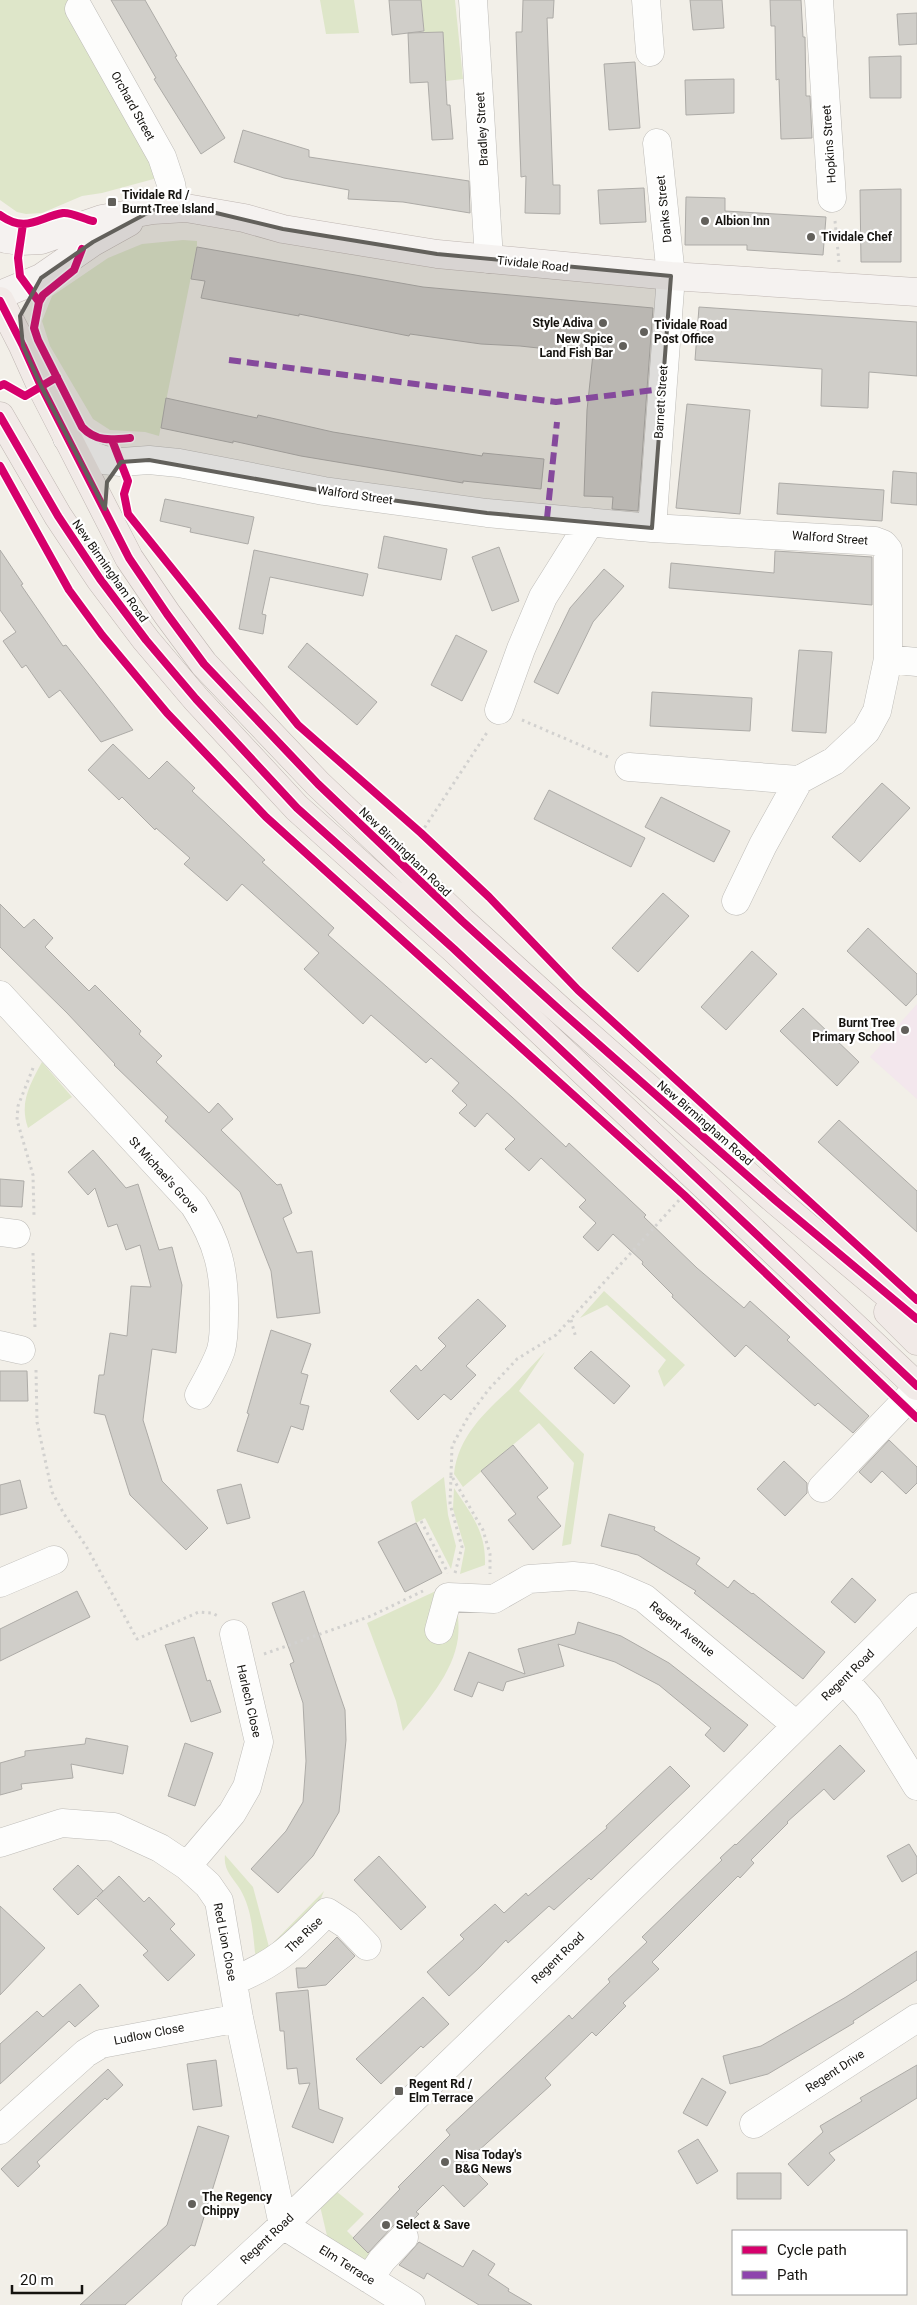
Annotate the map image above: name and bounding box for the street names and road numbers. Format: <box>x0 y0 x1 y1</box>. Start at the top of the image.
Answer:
street label: Orchard Street <box>108 69 158 143</box>
street label: Bradley Street <box>473 92 491 166</box>
street label: Hopkins Street <box>819 104 839 184</box>
street label: Danks Street <box>653 174 675 244</box>
street label: Tividale Road <box>497 253 569 275</box>
street label: Barnett Street <box>651 365 671 439</box>
street label: Walford Street <box>316 483 394 507</box>
street label: New Birmingham Road <box>69 517 151 625</box>
street label: Walford Street <box>791 528 869 548</box>
street label: New Birmingham Road <box>356 804 454 900</box>
street label: New Birmingham Road <box>654 1078 756 1168</box>
street label: St Michael's Grove <box>126 1134 202 1216</box>
street label: Regent Avenue <box>647 1599 717 1659</box>
street label: Regent Road <box>819 1646 877 1704</box>
street label: Harlech Close <box>234 1663 264 1739</box>
street label: Red Lion Close <box>211 1902 239 1982</box>
street label: The Rise <box>283 1914 325 1956</box>
street label: Regent Road <box>529 1929 587 1987</box>
street label: Ludlow Close <box>113 2020 185 2048</box>
street label: Regent Drive <box>803 2047 867 2095</box>
street label: Regent Road <box>237 2211 297 2267</box>
street label: Elm Terrace <box>317 2242 377 2288</box>

